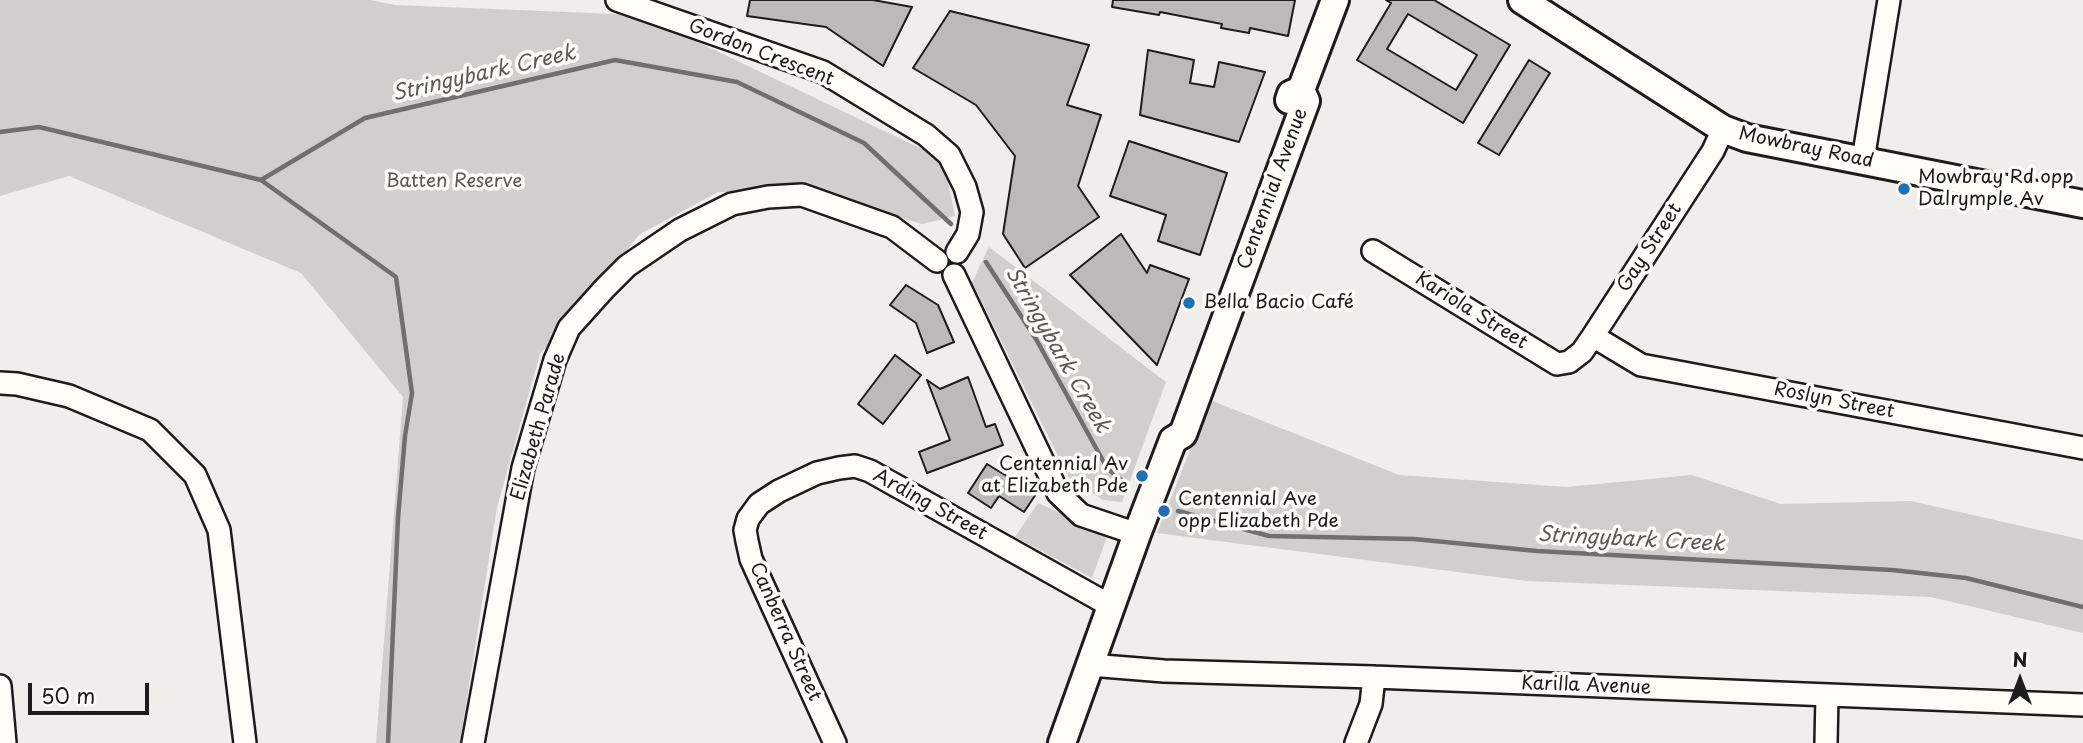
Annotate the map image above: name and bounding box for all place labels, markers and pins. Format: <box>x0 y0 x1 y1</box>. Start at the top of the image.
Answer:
place label: Mowbray Rd opp Dalrymple Av <box>1918 167 2073 211</box>
marker: Mowbray Rd opp Dalrymple Av <box>1896 181 1912 197</box>
place label: Bella Bacio Café <box>1203 292 1354 314</box>
marker: Bella Bacio Café <box>1181 295 1197 311</box>
place label: Centennial Av at Elizabeth Pde <box>981 454 1128 498</box>
marker: Centennial Av at Elizabeth Pde <box>1134 468 1150 484</box>
place label: Centennial Ave opp Elizabeth Pde <box>1178 489 1339 533</box>
marker: Centennial Ave opp Elizabeth Pde <box>1156 503 1172 519</box>

